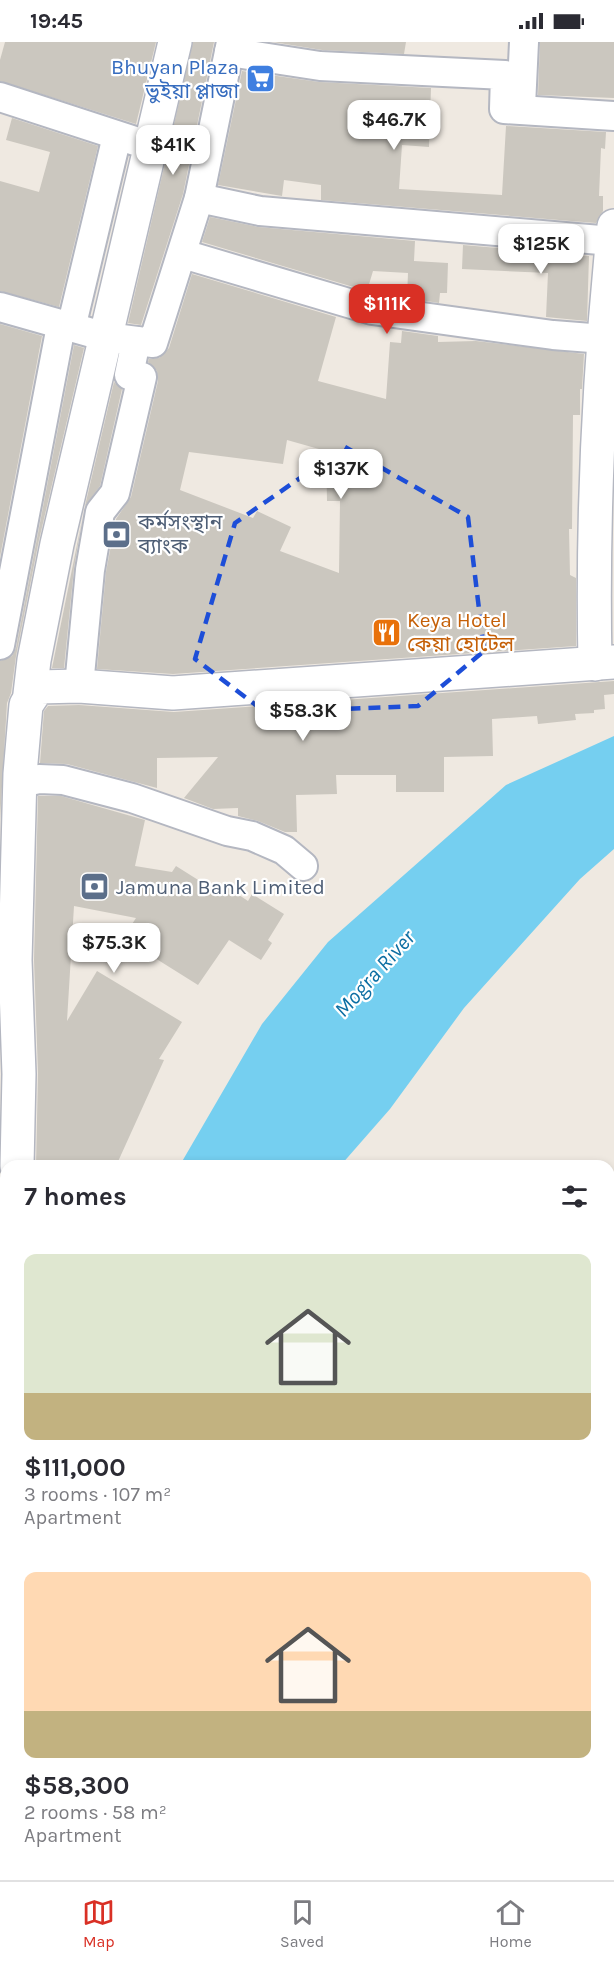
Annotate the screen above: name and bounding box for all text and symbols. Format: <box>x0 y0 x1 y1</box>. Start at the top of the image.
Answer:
text: 19:45 <box>30 8 83 34</box>
place label: Bhuyan Plaza ভুইয়া প্লাজা <box>111 55 239 104</box>
supermarket icon: Bhuyan Plaza ভুইয়া প্লাজা <box>244 63 276 95</box>
pin: $46.7K <box>345 100 443 151</box>
text: $46.7K <box>361 108 427 131</box>
pin: $41K <box>137 125 209 176</box>
text: $41K <box>150 133 196 156</box>
pin: $125K <box>499 224 583 275</box>
text: $125K <box>512 232 570 255</box>
pin: $111K <box>345 284 429 335</box>
text: $111K <box>363 292 411 315</box>
pin: $137K <box>299 449 383 500</box>
text: $137K <box>313 457 369 480</box>
place label: কর্মসংস্থান ব্যাংক <box>137 509 223 558</box>
bank icon: কর্মসংস্থান ব্যাংক <box>101 518 133 550</box>
place label: Keya Hotel কেয়া হোটেল <box>407 608 515 656</box>
restaurant icon: Keya Hotel কেয়া হোটেল <box>370 616 402 648</box>
pin: $58.3K <box>254 691 352 742</box>
text: $58.3K <box>269 699 337 722</box>
bank icon: Jamuna Bank Limited <box>79 871 111 903</box>
place label: Jamuna Bank Limited <box>116 875 325 899</box>
pin: $75.3K <box>65 923 163 974</box>
water label: Mogra River <box>329 924 421 1022</box>
text: $75.3K <box>81 931 147 954</box>
icon: filters <box>558 1180 591 1213</box>
text: 7 homes <box>24 1181 127 1212</box>
icon: home <box>254 1293 362 1401</box>
text: $111,000 <box>24 1452 126 1483</box>
text: 3 rooms · 107 m² <box>24 1483 171 1506</box>
text: Apartment <box>24 1506 122 1529</box>
icon: home <box>254 1611 362 1719</box>
text: $58,300 <box>24 1770 130 1801</box>
text: 2 rooms · 58 m² <box>24 1801 167 1824</box>
text: Apartment <box>24 1824 122 1847</box>
tab: Map <box>82 1896 115 1951</box>
tab: Saved <box>280 1896 324 1951</box>
tab: Home <box>489 1896 532 1951</box>

